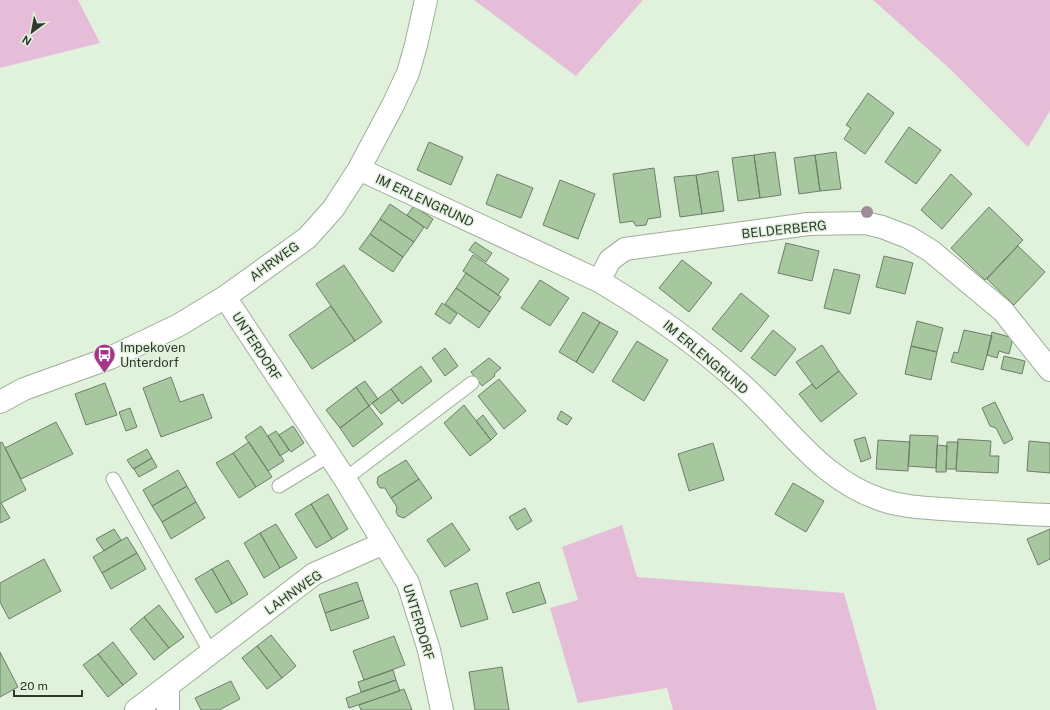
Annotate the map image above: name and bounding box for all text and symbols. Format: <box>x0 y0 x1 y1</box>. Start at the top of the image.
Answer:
north arrow <box>12 12 52 52</box>
text: N <box>20 33 34 48</box>
street label: IM ERLENGRUND <box>373 171 476 230</box>
street label: BELDERBERG <box>741 218 827 241</box>
street label: AHRWEG <box>247 238 302 284</box>
street label: UNTERDORF <box>229 309 284 384</box>
street label: IM ERLENGRUND <box>660 317 751 397</box>
place label: Impekoven Unterdorf <box>120 340 186 370</box>
bus stop icon: Impekoven Unterdorf <box>91 341 117 374</box>
street label: LAHNWEG <box>262 567 325 618</box>
street label: UNTERDORF <box>400 582 437 662</box>
scale bar <box>14 672 82 698</box>
text: 20 m <box>20 679 48 693</box>

